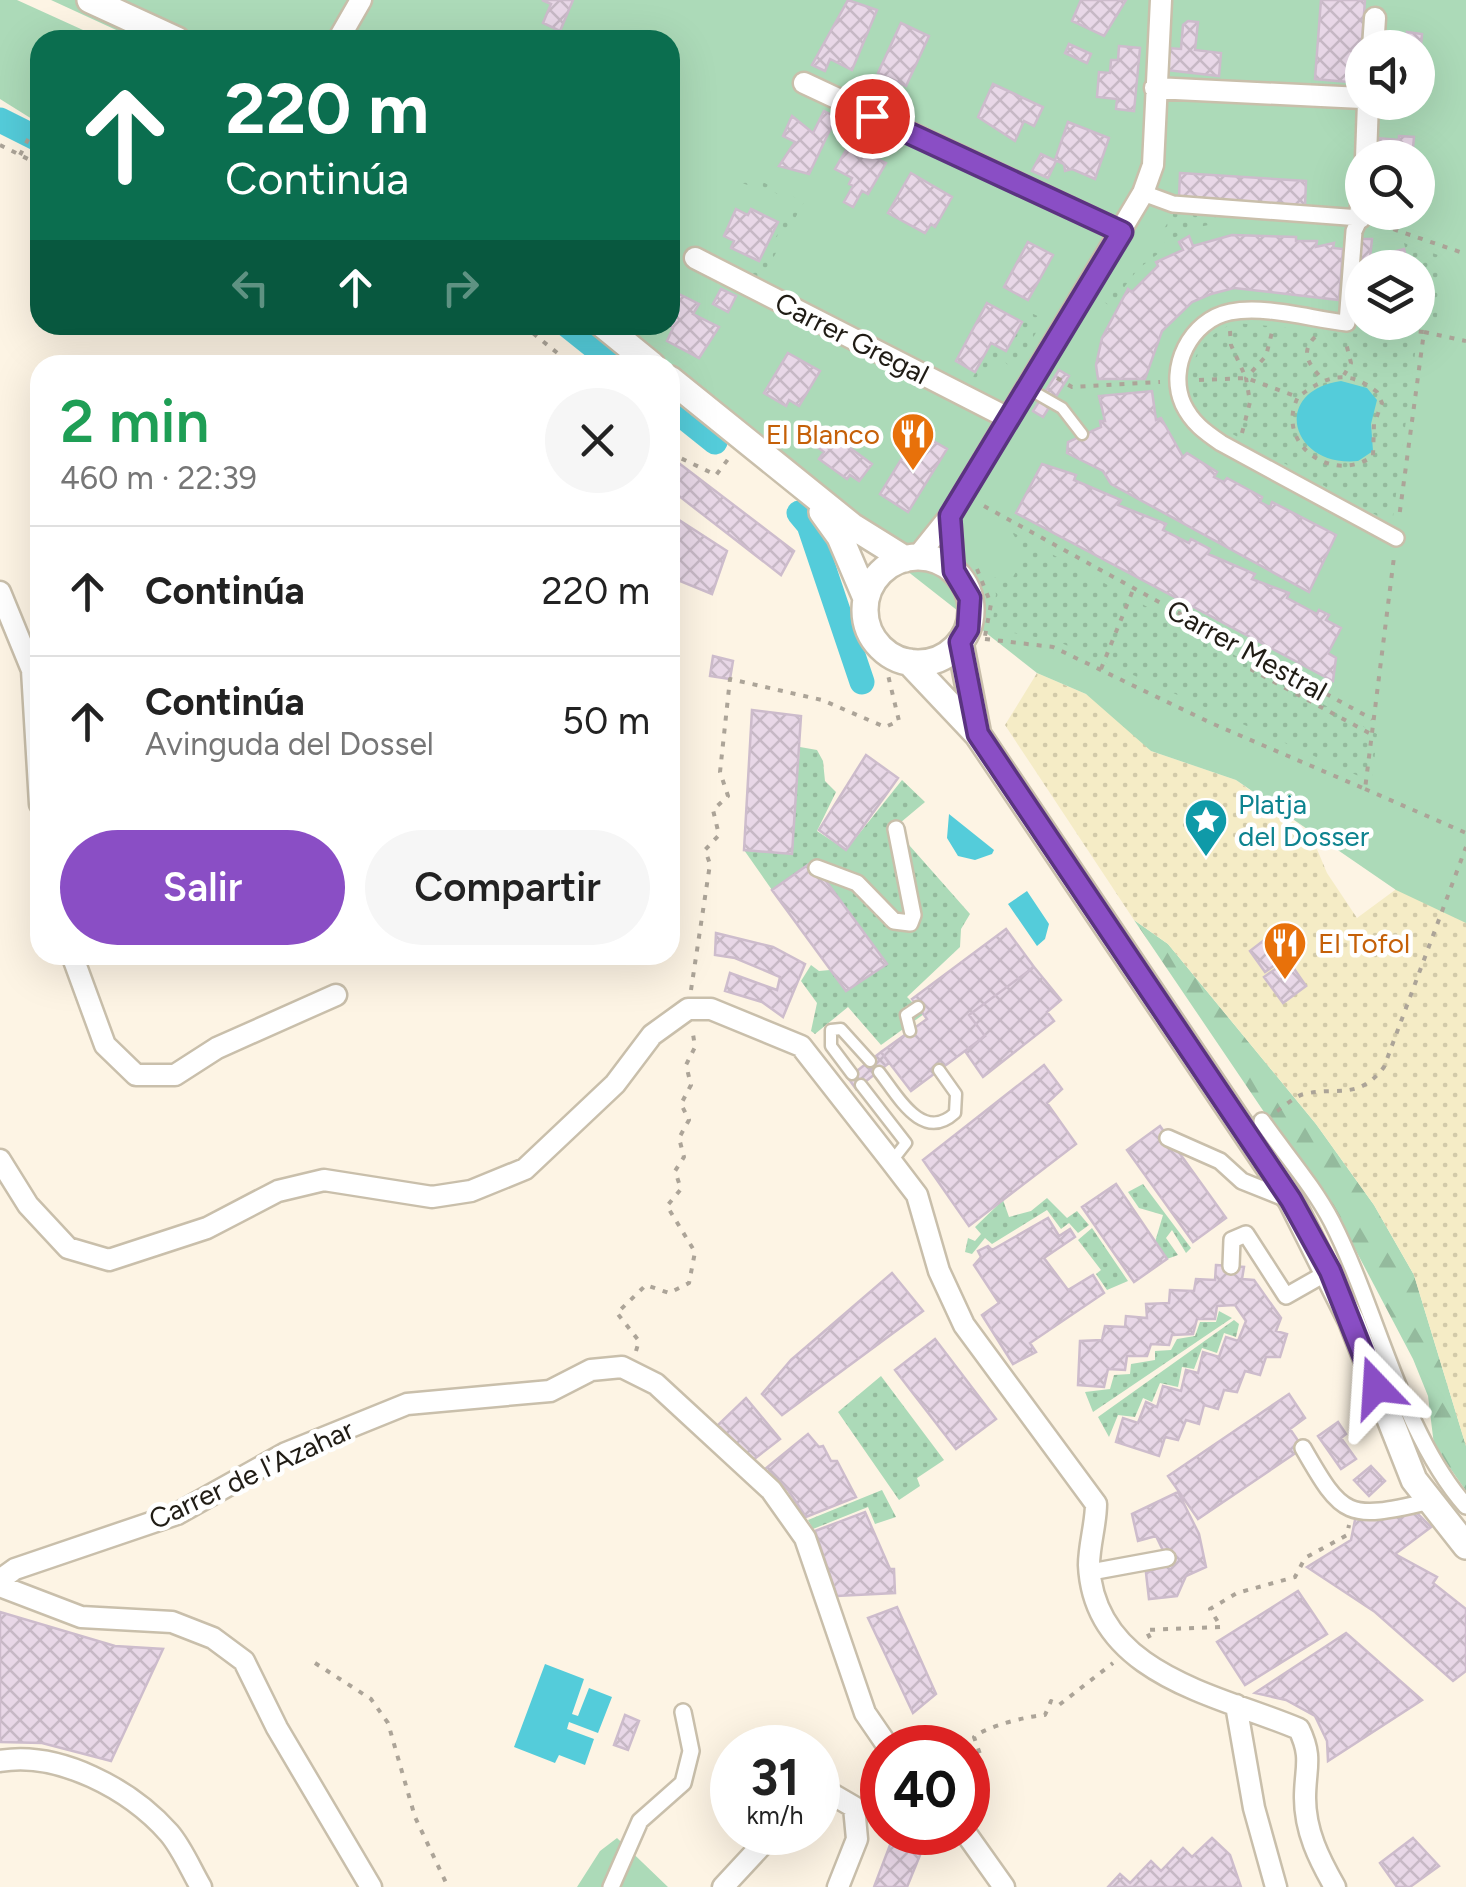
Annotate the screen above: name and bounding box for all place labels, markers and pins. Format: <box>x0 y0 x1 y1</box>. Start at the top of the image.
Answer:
pin <box>830 74 915 159</box>
restaurant icon: El Blanco <box>890 411 936 472</box>
place label: El Blanco <box>766 417 880 451</box>
place label: Platja del Dosser <box>1238 787 1370 853</box>
place icon: Platja del Dosser <box>1183 797 1229 858</box>
restaurant icon: El Tofol <box>1262 920 1308 981</box>
place label: El Tofol <box>1318 926 1410 960</box>

